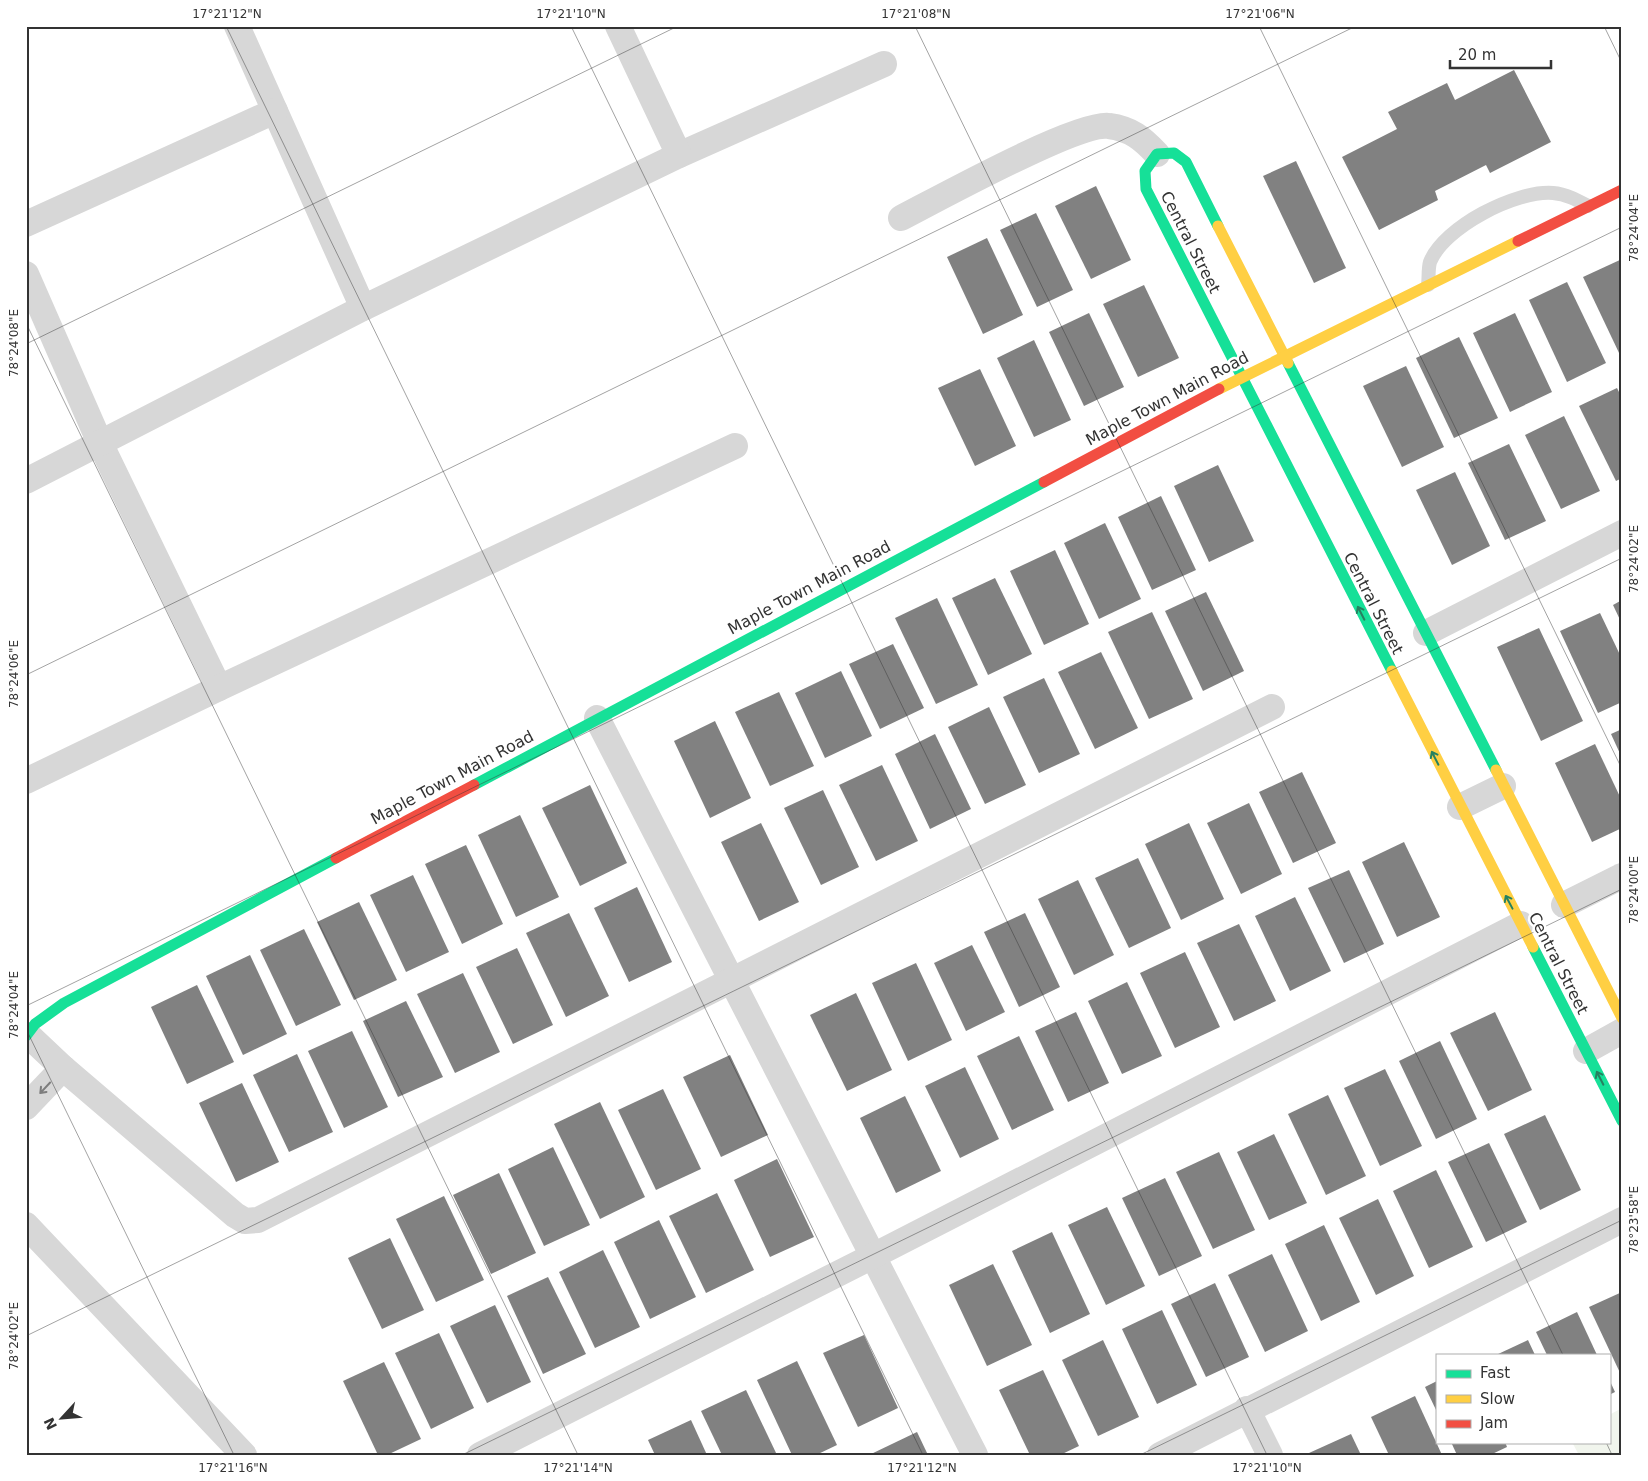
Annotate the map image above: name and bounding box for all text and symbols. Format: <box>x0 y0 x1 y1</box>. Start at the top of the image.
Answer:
text: 17°21'12"N <box>192 7 262 21</box>
text: 17°21'10"N <box>536 7 606 21</box>
text: 17°21'08"N <box>881 7 951 21</box>
text: 17°21'06"N <box>1225 7 1295 21</box>
scale bar <box>1450 38 1552 70</box>
text: 20 m <box>1458 46 1496 64</box>
street label: Central Street <box>1157 188 1224 296</box>
text: 78°24'04"E <box>1627 194 1641 262</box>
text: 78°24'08"E <box>7 309 21 377</box>
street label: Maple Town Main Road <box>1083 347 1252 449</box>
text: 78°24'02"E <box>1627 525 1641 593</box>
street label: Maple Town Main Road <box>725 536 894 638</box>
street label: Central Street <box>1340 549 1407 657</box>
one-way arrow <box>1356 606 1365 621</box>
text: 78°24'06"E <box>7 640 21 708</box>
street label: Maple Town Main Road <box>368 726 537 828</box>
one-way arrow <box>1430 751 1439 766</box>
text: 78°24'00"E <box>1627 856 1641 924</box>
one-way arrow <box>1504 895 1514 910</box>
street label: Central Street <box>1525 909 1592 1017</box>
text: 78°24'04"E <box>7 971 21 1039</box>
one-way arrow <box>1595 1071 1604 1086</box>
one-way arrow <box>39 1081 51 1094</box>
text: 78°23'58"E <box>1627 1186 1641 1254</box>
text: 78°24'02"E <box>7 1302 21 1370</box>
legend <box>1436 1354 1610 1444</box>
text: Fast <box>1480 1364 1510 1382</box>
text: Slow <box>1480 1390 1515 1408</box>
north arrow <box>38 1394 88 1444</box>
text: Jam <box>1479 1414 1508 1432</box>
text: N <box>41 1415 60 1432</box>
text: 17°21'16"N <box>198 1461 268 1475</box>
text: 17°21'14"N <box>543 1461 613 1475</box>
text: 17°21'12"N <box>887 1461 957 1475</box>
text: 17°21'10"N <box>1232 1461 1302 1475</box>

